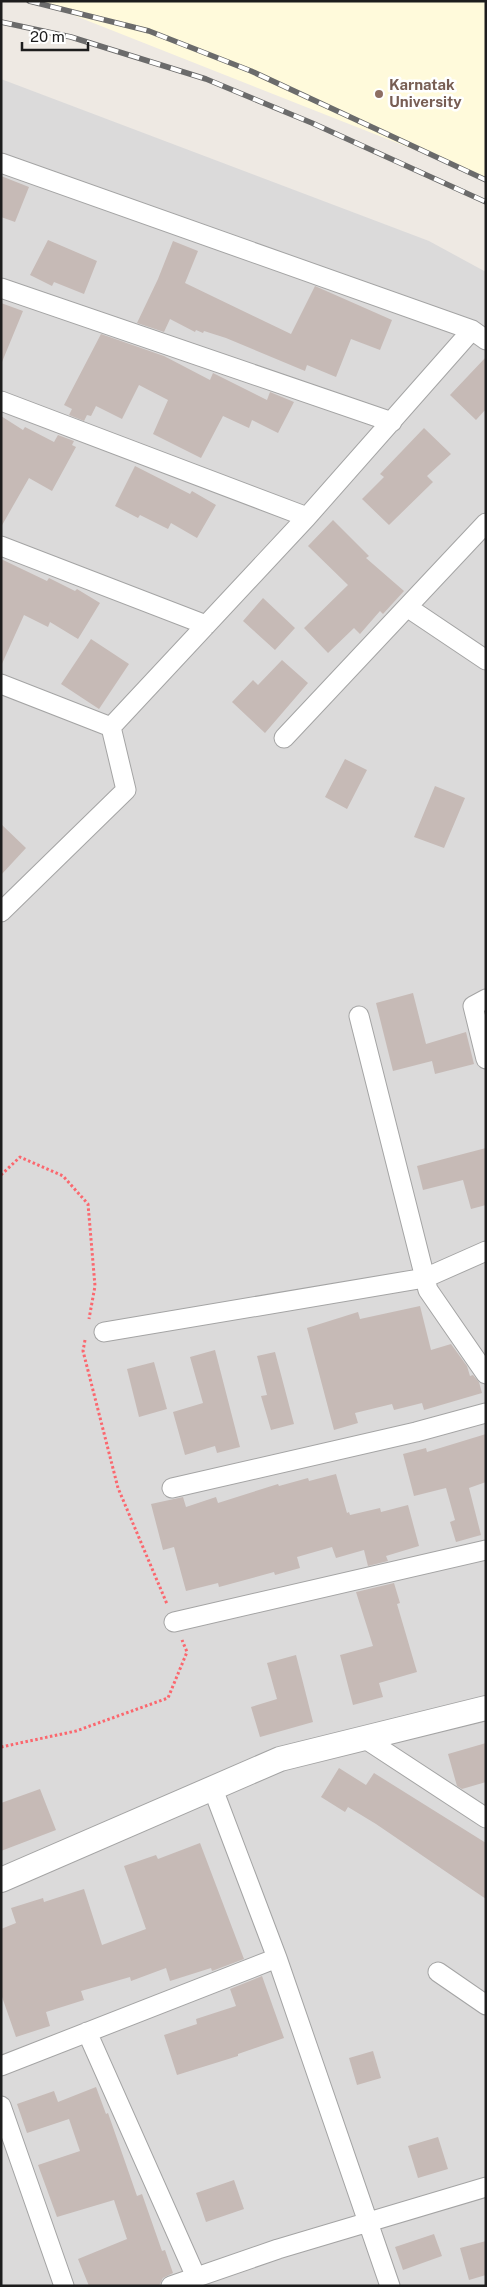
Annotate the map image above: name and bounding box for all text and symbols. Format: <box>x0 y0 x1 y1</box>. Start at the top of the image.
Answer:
scale bar <box>22 20 89 52</box>
text: 20 m <box>30 28 65 45</box>
place label: Karnatak University <box>389 76 462 110</box>
marker: Karnatak University <box>373 88 385 100</box>

